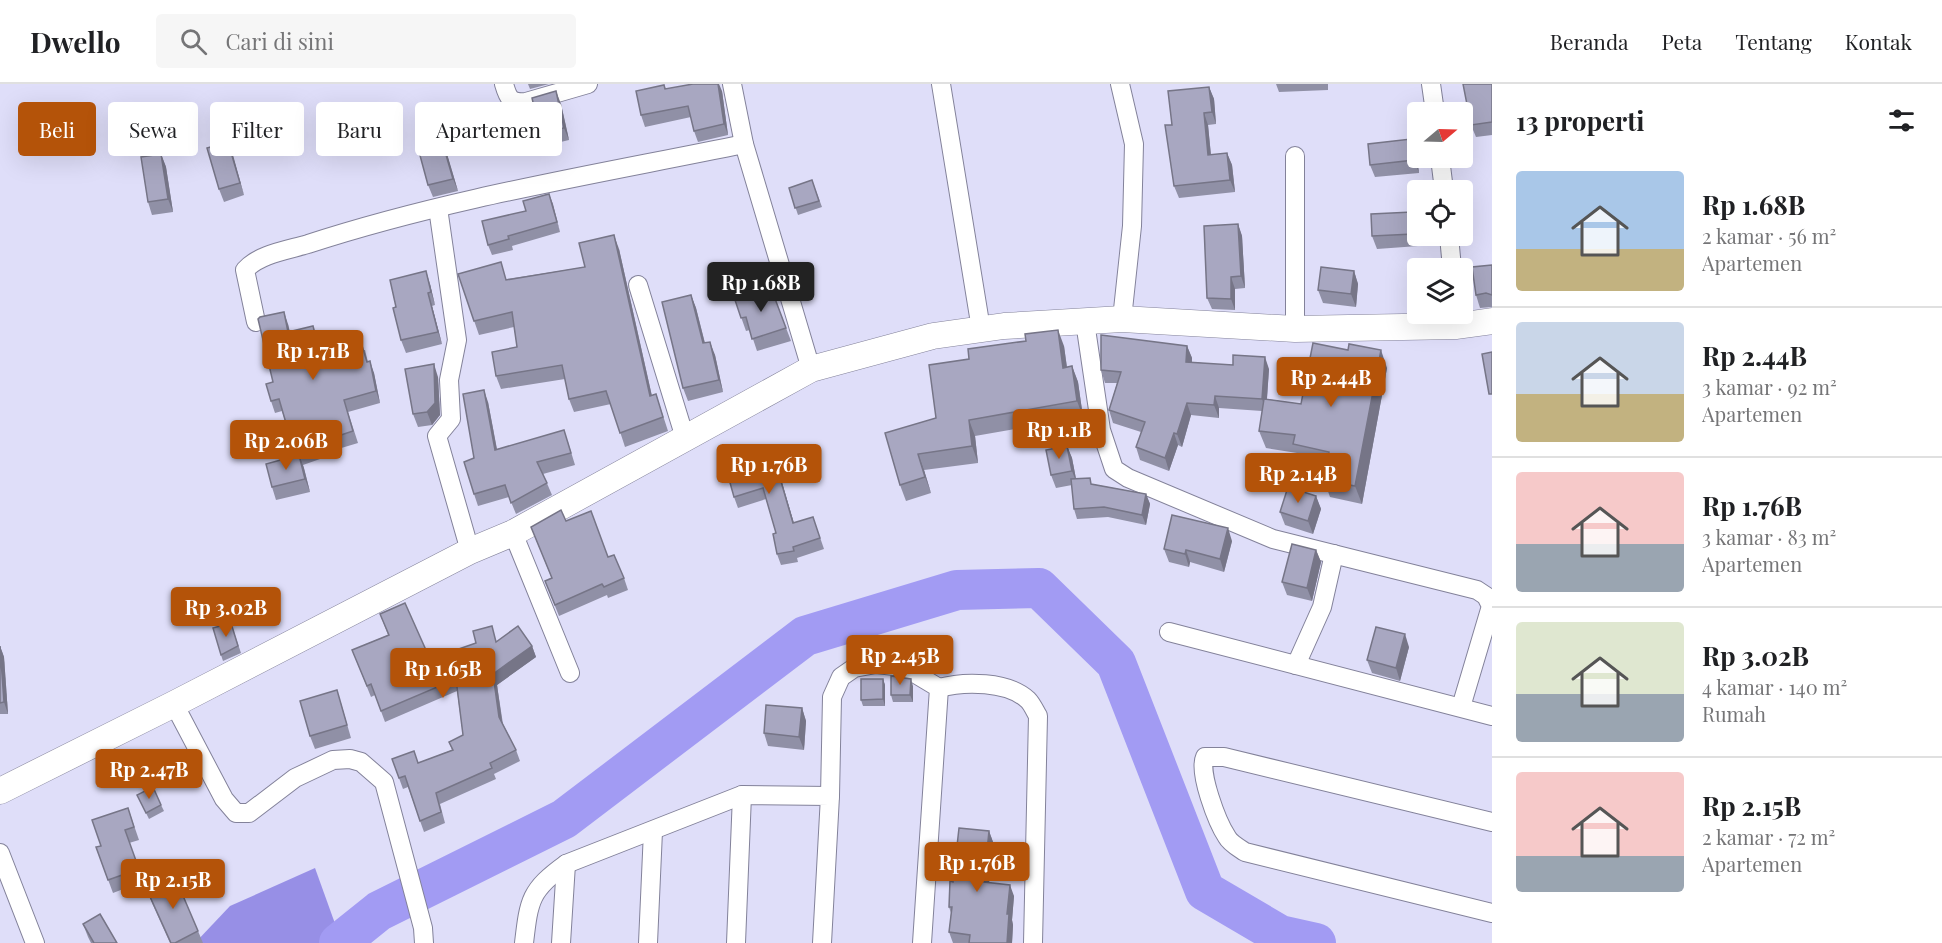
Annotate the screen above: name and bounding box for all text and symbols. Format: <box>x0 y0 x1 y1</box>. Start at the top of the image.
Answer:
search box <box>156 14 576 68</box>
text: Dwello <box>30 23 120 60</box>
icon: search <box>177 25 210 58</box>
text: Cari di sini <box>225 26 334 56</box>
text: Beranda <box>1550 27 1629 55</box>
text: Peta <box>1662 27 1702 55</box>
text: Tentang <box>1735 27 1812 55</box>
text: Kontak <box>1845 27 1912 55</box>
chip: Beli <box>18 102 96 156</box>
chip: Sewa <box>108 102 198 156</box>
chip: Filter <box>210 102 304 156</box>
chip: Baru <box>316 102 403 156</box>
chip: Apartemen <box>415 102 562 156</box>
north arrow <box>1407 102 1473 168</box>
map controls <box>1407 102 1473 324</box>
text: 13 properti <box>1516 103 1644 138</box>
icon: filters <box>1885 104 1918 137</box>
button: locate <box>1407 180 1473 246</box>
text: Rp 1.68B <box>1702 187 1805 222</box>
icon: home <box>1564 195 1636 267</box>
text: 2 kamar · 56 m² <box>1702 222 1836 249</box>
text: Apartemen <box>1702 249 1802 276</box>
button: layers <box>1407 258 1473 324</box>
pin: Rp 1.68B <box>699 262 823 313</box>
text: Rp 1.68B <box>721 268 801 295</box>
pin: Rp 1.71B <box>251 330 375 381</box>
text: Rp 1.71B <box>276 336 350 363</box>
text: Rp 2.44B <box>1702 338 1807 373</box>
icon: home <box>1564 346 1636 418</box>
pin: Rp 2.44B <box>1269 357 1393 408</box>
text: Rp 2.44B <box>1291 363 1371 390</box>
text: 3 kamar · 92 m² <box>1702 373 1837 400</box>
text: Apartemen <box>1702 400 1802 427</box>
pin: Rp 1.1B <box>1004 409 1114 460</box>
text: Rp 1.1B <box>1027 415 1091 442</box>
pin: Rp 2.06B <box>224 420 348 471</box>
text: Rp 2.06B <box>244 426 328 453</box>
pin: Rp 1.76B <box>707 444 831 495</box>
text: Rp 1.76B <box>731 450 807 477</box>
pin: Rp 2.14B <box>1236 453 1360 504</box>
text: Rp 2.14B <box>1259 459 1337 486</box>
text: Rp 1.76B <box>1702 488 1802 523</box>
icon: home <box>1564 496 1636 568</box>
text: 3 kamar · 83 m² <box>1702 523 1836 550</box>
text: Apartemen <box>1702 550 1802 577</box>
pin: Rp 3.02B <box>164 587 288 638</box>
text: Rp 3.02B <box>185 593 267 620</box>
pin: Rp 2.45B <box>838 635 962 686</box>
text: Rp 3.02B <box>1702 638 1809 673</box>
text: Rp 2.45B <box>860 641 940 668</box>
icon: home <box>1564 646 1636 718</box>
pin: Rp 1.65B <box>381 648 505 699</box>
text: Rp 1.65B <box>404 654 482 681</box>
text: 4 kamar · 140 m² <box>1702 673 1847 700</box>
text: Rumah <box>1702 700 1766 727</box>
pin: Rp 2.47B <box>87 749 211 800</box>
text: Rp 2.47B <box>109 755 189 782</box>
text: Rp 2.15B <box>1702 788 1801 823</box>
icon: home <box>1564 796 1636 868</box>
text: 2 kamar · 72 m² <box>1702 823 1835 850</box>
pin: Rp 1.76B <box>915 842 1039 893</box>
text: Rp 1.76B <box>939 848 1015 875</box>
text: Apartemen <box>1702 850 1802 877</box>
pin: Rp 2.15B <box>111 859 235 910</box>
text: Rp 2.15B <box>135 865 211 892</box>

